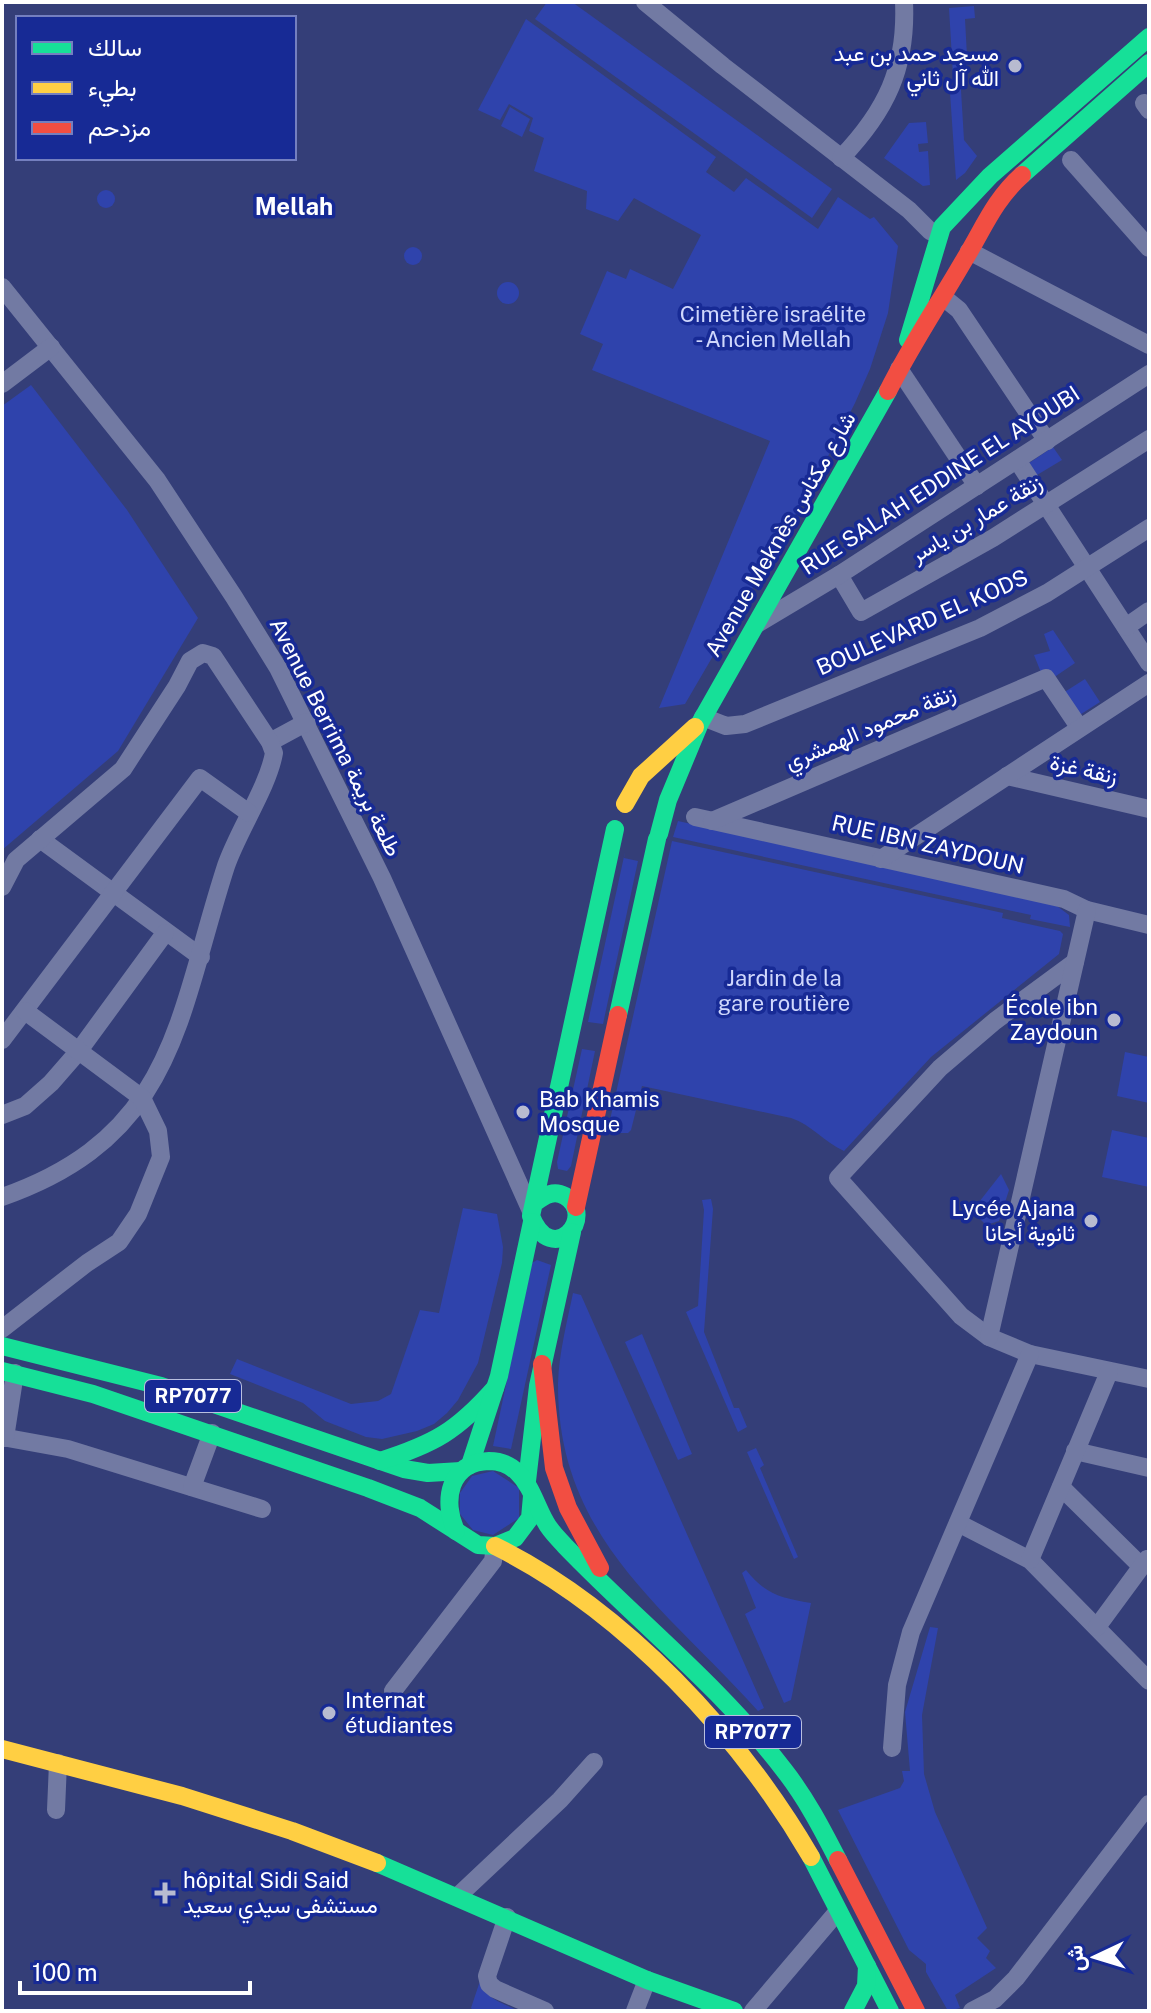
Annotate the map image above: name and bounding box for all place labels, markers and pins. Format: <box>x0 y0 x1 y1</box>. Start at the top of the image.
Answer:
place label: مسجد حمد بن عبد الله آل ثاني <box>834 40 999 97</box>
marker: مسجد حمد بن عبد الله آل ثاني <box>1006 57 1024 75</box>
place label: École ibn Zaydoun <box>1005 994 1098 1045</box>
marker: École ibn Zaydoun <box>1105 1011 1123 1029</box>
place label: Bab Khamis Mosque <box>539 1086 660 1137</box>
marker: Bab Khamis Mosque <box>514 1103 532 1121</box>
place label: Lycée Ajana ثانوية أجانا <box>951 1195 1075 1247</box>
marker: Lycée Ajana ثانوية أجانا <box>1082 1212 1100 1230</box>
place label: Internat étudiantes <box>345 1687 453 1738</box>
marker: Internat étudiantes <box>320 1704 338 1722</box>
place label: hôpital Sidi Said مستشفى سيدي سعيد <box>183 1867 378 1924</box>
marker: hôpital Sidi Said مستشفى سيدي سعيد <box>154 1882 176 1904</box>

